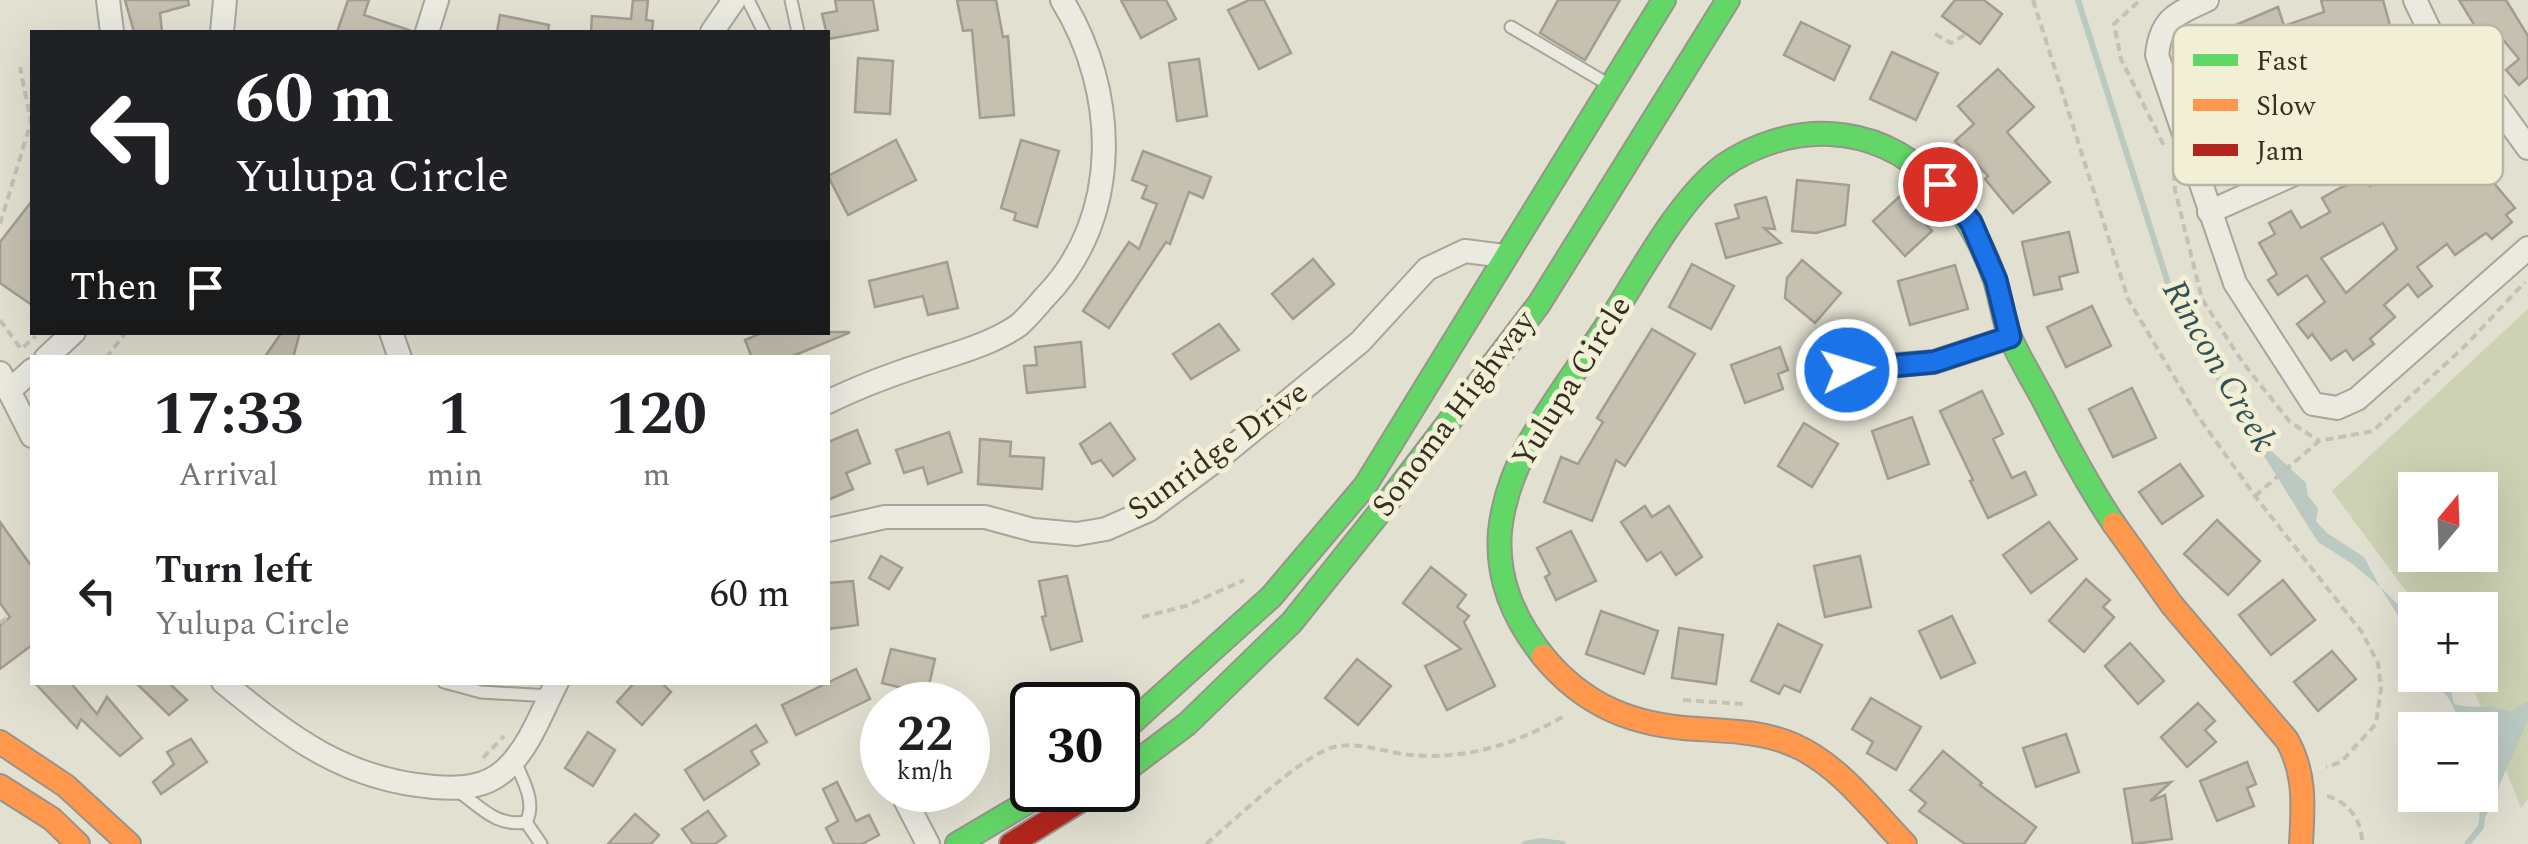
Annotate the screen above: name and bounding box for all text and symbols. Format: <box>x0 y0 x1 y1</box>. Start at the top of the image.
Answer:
legend <box>2173 25 2503 185</box>
text: Fast <box>2256 40 2308 83</box>
text: 60 m <box>235 47 394 153</box>
icon: left <box>70 70 200 200</box>
text: Slow <box>2256 85 2316 128</box>
text: Jam <box>2256 130 2304 173</box>
pin <box>1898 142 1983 227</box>
text: Yulupa Circle <box>235 143 509 212</box>
icon: arrive <box>1913 157 1968 212</box>
text: Then <box>70 259 158 317</box>
icon: arrive <box>178 260 233 315</box>
water label: Rincon Creek <box>2148 270 2290 462</box>
street label: Yulupa Circle <box>1500 286 1644 478</box>
street label: Sonoma Highway <box>1360 299 1549 528</box>
position arrow <box>1795 318 1899 422</box>
text: 17:33 <box>153 369 304 461</box>
text: 1 <box>438 369 472 461</box>
text: 120 <box>606 369 707 461</box>
street label: Sunridge Drive <box>1117 369 1319 533</box>
text: Arrival <box>179 451 278 500</box>
text: min <box>427 451 483 500</box>
text: m <box>643 451 670 500</box>
north arrow <box>2398 472 2498 572</box>
map controls <box>2398 472 2498 812</box>
text: Turn left <box>155 542 313 600</box>
text: 60 m <box>710 566 790 624</box>
icon: left <box>70 568 125 623</box>
button: + <box>2398 592 2498 692</box>
text: Yulupa Circle <box>155 600 350 649</box>
speed limit sign: 30 <box>1010 682 1140 812</box>
text: 22 <box>897 697 953 773</box>
button: − <box>2398 712 2498 812</box>
text: km/h <box>897 753 953 791</box>

